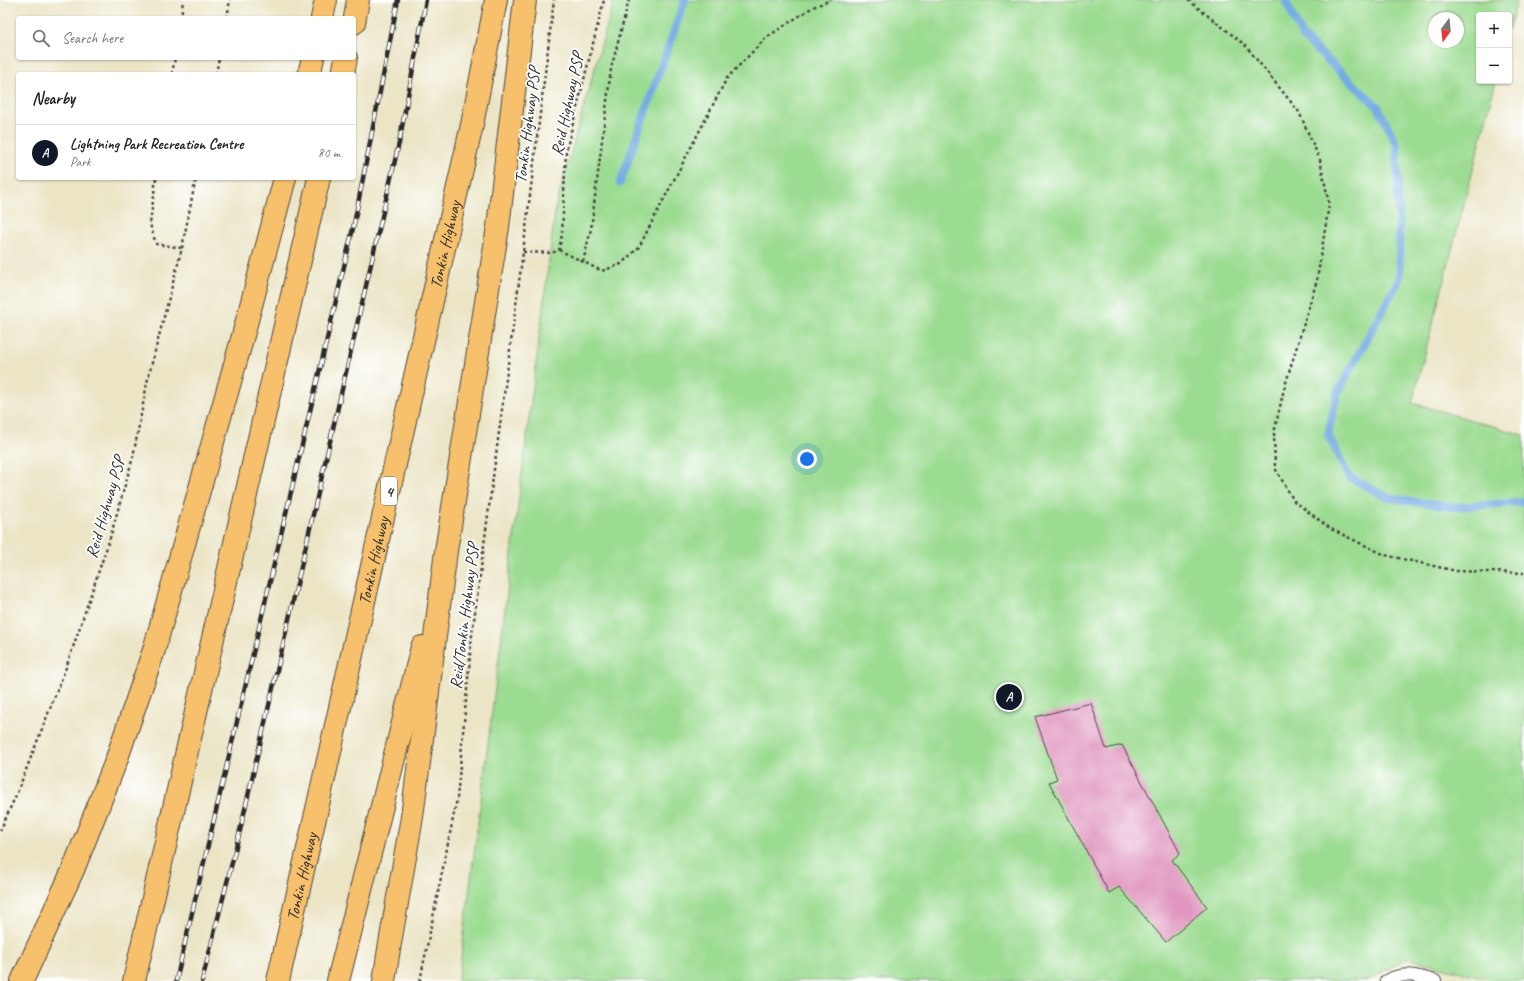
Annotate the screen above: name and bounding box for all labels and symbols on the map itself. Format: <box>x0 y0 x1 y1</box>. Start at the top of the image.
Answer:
north arrow <box>1428 12 1464 48</box>
street label: Reid Highway PSP <box>546 48 589 158</box>
street label: Tonkin Highway PSP <box>510 63 545 184</box>
street label: Tonkin Highway <box>425 198 466 291</box>
your location <box>797 449 817 469</box>
street label: Reid Highway PSP <box>81 451 131 560</box>
road number: 4 <box>381 477 397 505</box>
street label: Tonkin Highway <box>354 514 394 607</box>
street label: Reid/Tonkin Highway PSP <box>445 539 484 690</box>
pin: A <box>996 682 1022 712</box>
street label: Tonkin Highway <box>282 830 323 923</box>

